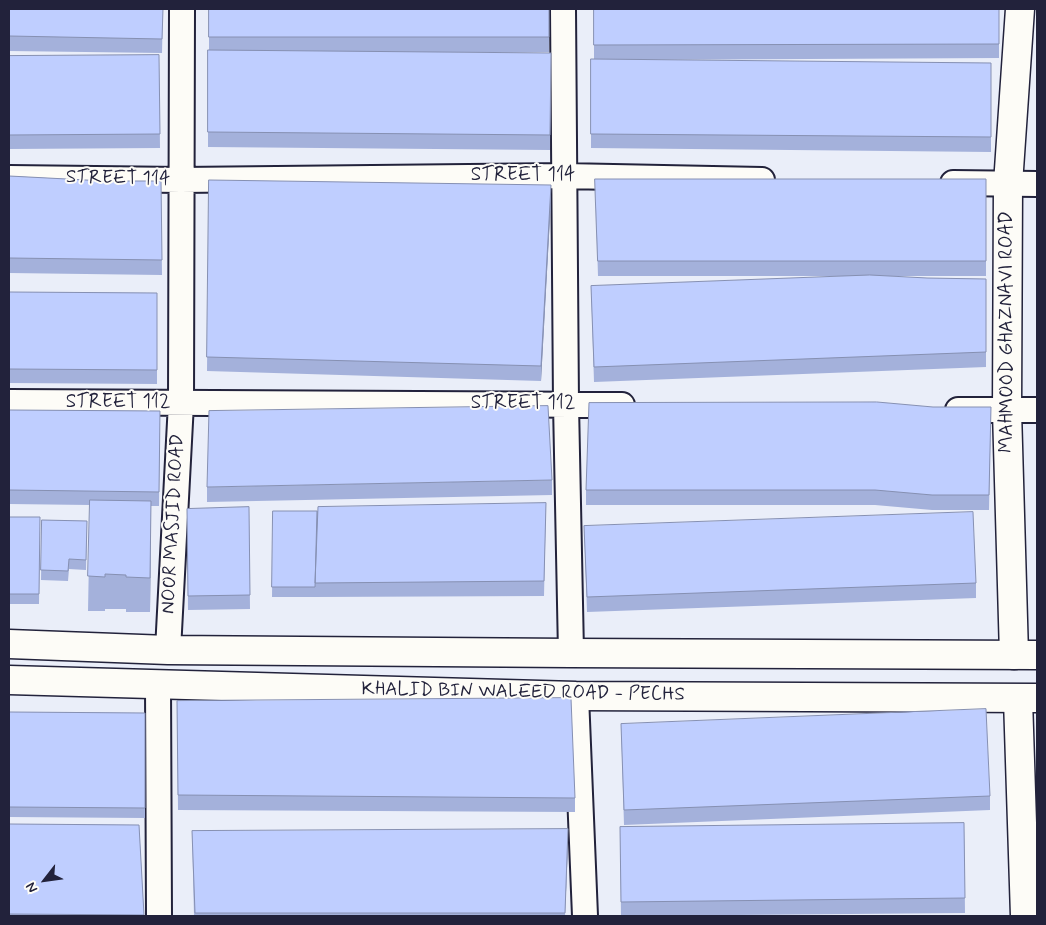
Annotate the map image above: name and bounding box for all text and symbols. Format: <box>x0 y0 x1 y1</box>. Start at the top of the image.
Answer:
street label: STREET 114 <box>471 165 575 187</box>
street label: STREET 114 <box>66 167 170 191</box>
street label: MAHMOOD GHAZNAVI ROAD <box>997 211 1019 453</box>
street label: STREET 112 <box>66 392 170 414</box>
street label: STREET 112 <box>471 393 575 415</box>
street label: NOOR MASJID ROAD <box>158 433 190 615</box>
street label: KHALID BIN WALEED ROAD - PECHS <box>361 679 685 707</box>
north arrow <box>20 855 70 905</box>
text: N <box>22 879 42 896</box>

